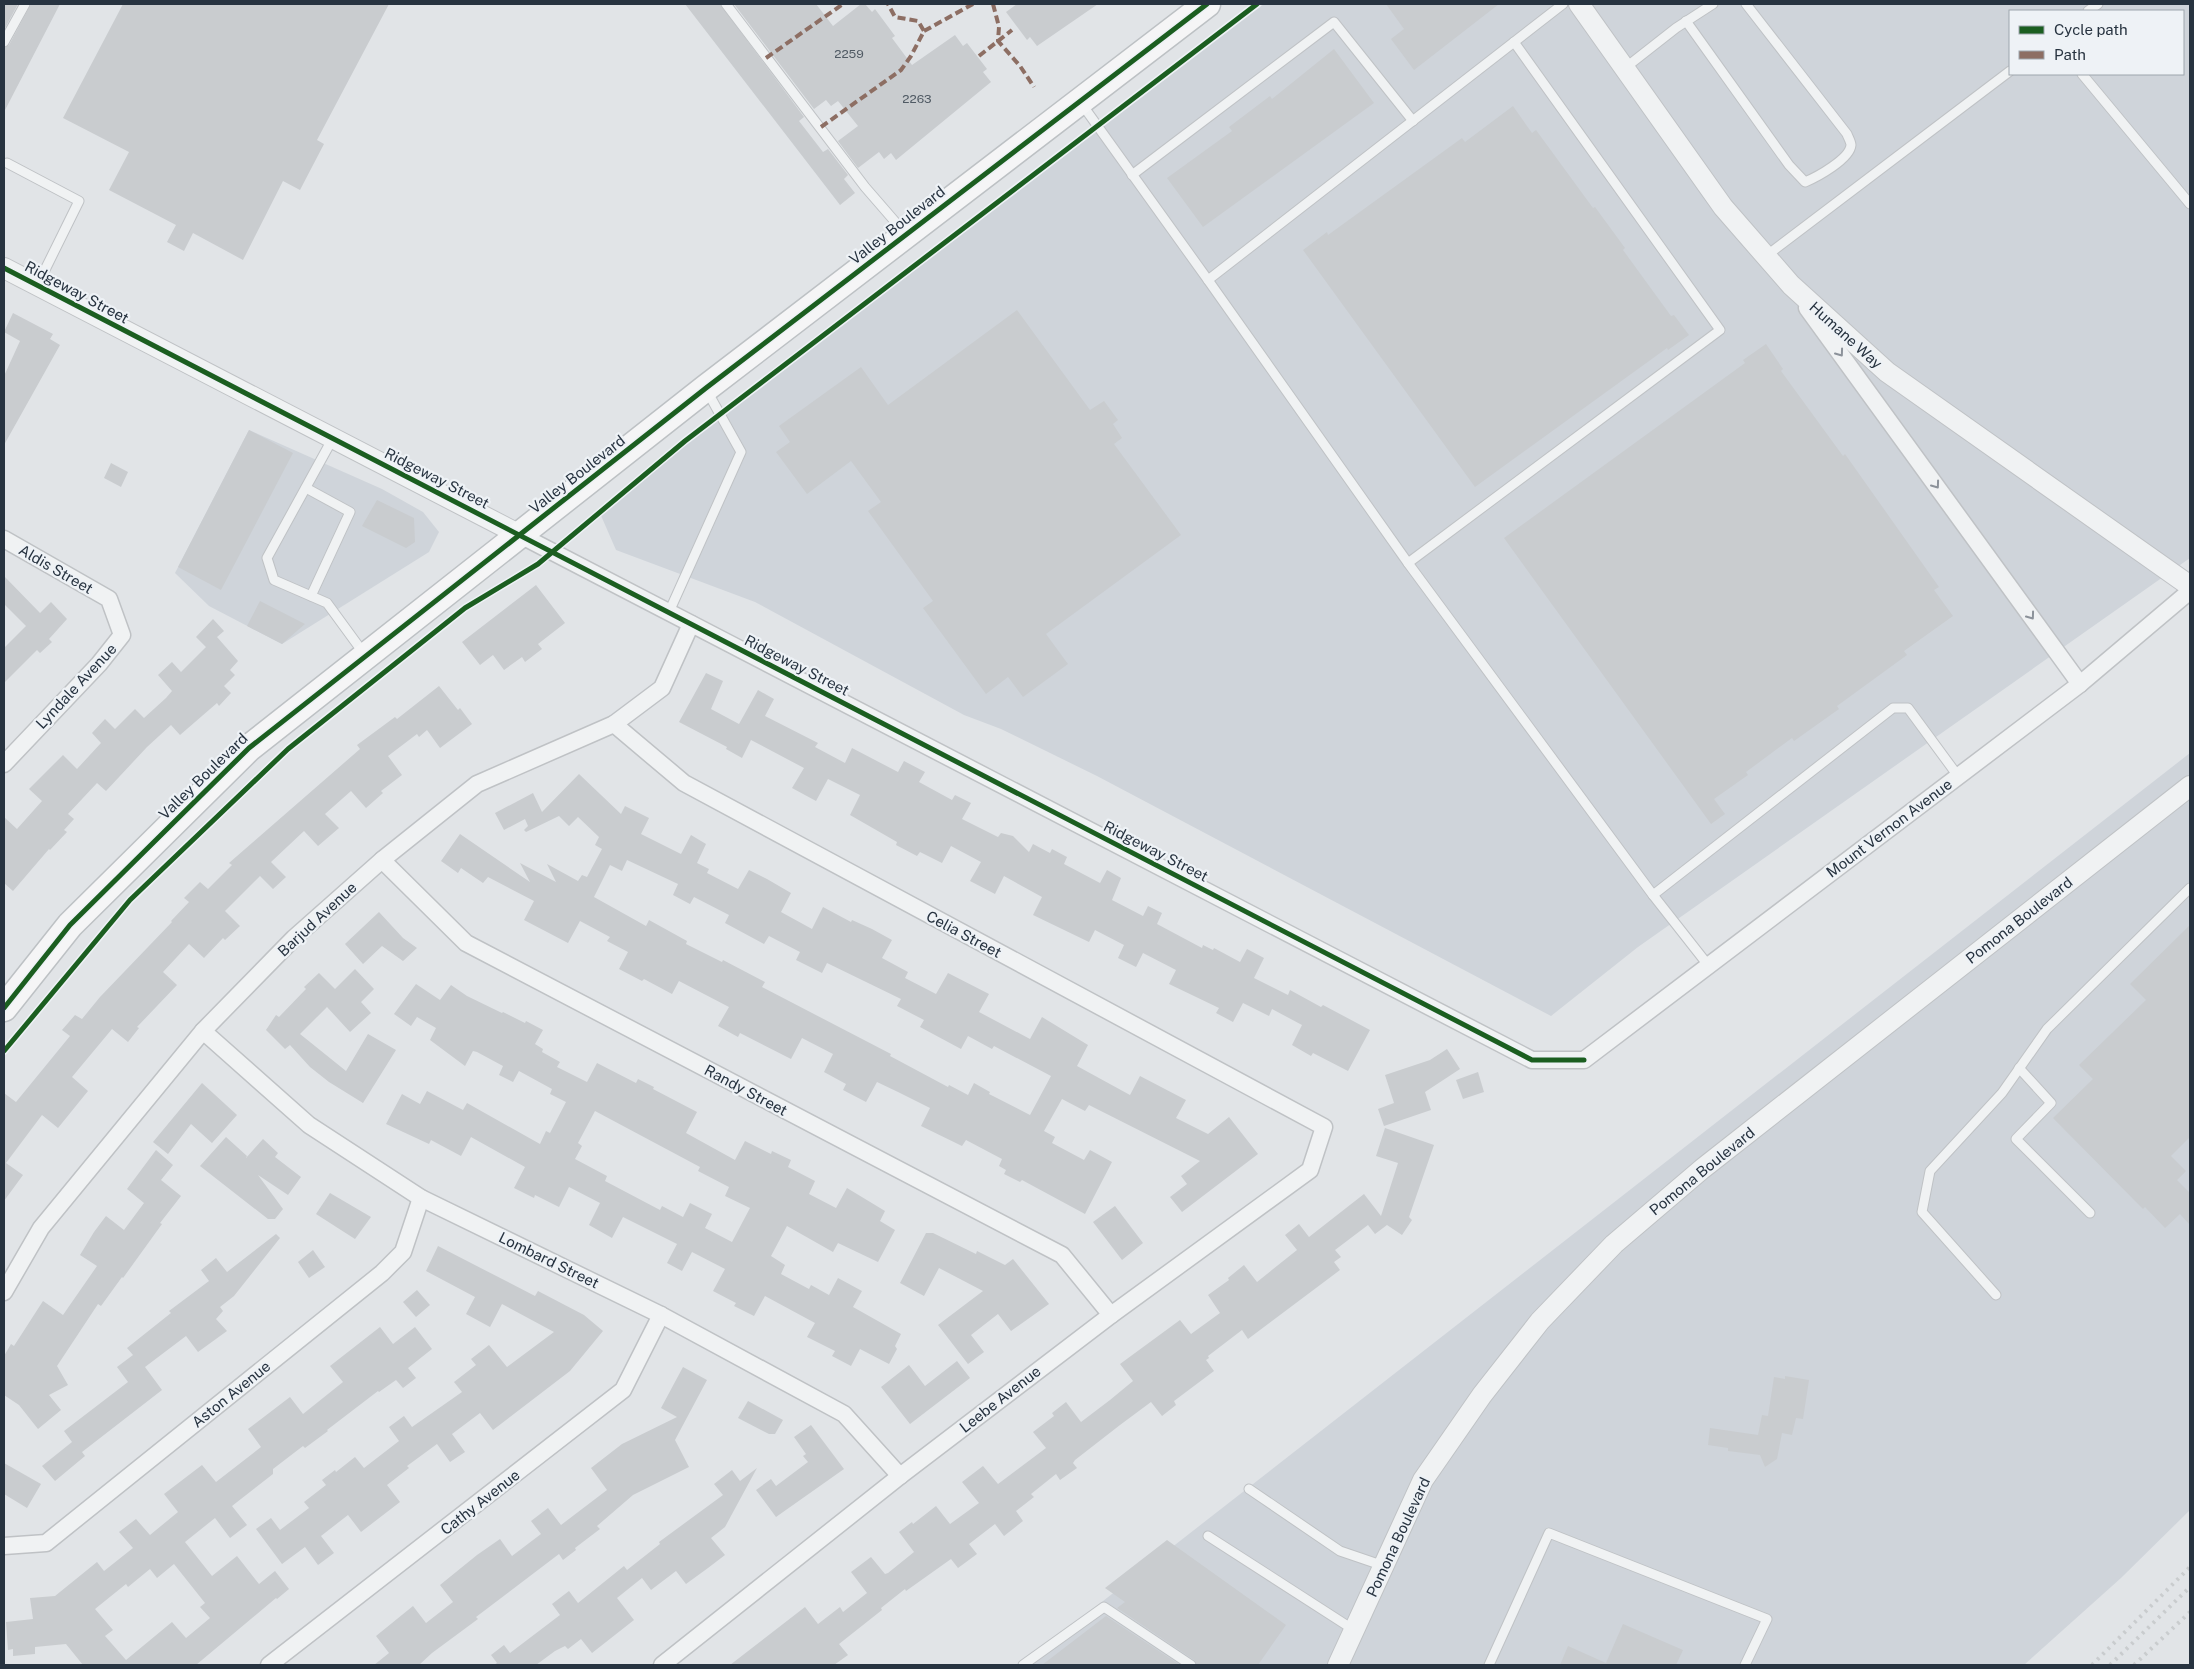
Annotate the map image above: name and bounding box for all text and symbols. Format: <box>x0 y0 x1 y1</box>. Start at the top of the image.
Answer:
legend <box>2009 10 2184 75</box>
text: Cycle path <box>2054 21 2128 38</box>
text: Path <box>2054 46 2086 63</box>
house number: 2259 <box>834 47 864 61</box>
house number: 2263 <box>902 92 932 106</box>
street label: Valley Boulevard <box>846 182 948 268</box>
street label: Ridgeway Street <box>22 257 132 327</box>
street label: Humane Way <box>1806 298 1886 372</box>
one-way arrow <box>1835 347 1843 356</box>
street label: Valley Boulevard <box>526 431 628 517</box>
street label: Ridgeway Street <box>382 444 492 512</box>
one-way arrow <box>1930 479 1939 489</box>
street label: Aldis Street <box>16 541 96 597</box>
one-way arrow <box>2025 611 2034 620</box>
street label: Ridgeway Street <box>742 631 852 699</box>
street label: Lyndale Avenue <box>32 640 120 732</box>
street label: Valley Boulevard <box>155 729 251 823</box>
street label: Mount Vernon Avenue <box>1823 775 1955 881</box>
street label: Ridgeway Street <box>1101 817 1211 885</box>
street label: Pomona Boulevard <box>1962 873 2076 967</box>
street label: Barjud Avenue <box>274 878 360 960</box>
street label: Celia Street <box>923 907 1005 961</box>
street label: Randy Street <box>702 1061 790 1119</box>
street label: Pomona Boulevard <box>1646 1123 1758 1219</box>
street label: Lombard Street <box>496 1228 602 1292</box>
street label: Aston Avenue <box>188 1357 274 1431</box>
street label: Leebe Avenue <box>956 1362 1044 1436</box>
street label: Cathy Avenue <box>437 1466 523 1538</box>
street label: Pomona Boulevard <box>1363 1474 1433 1600</box>

